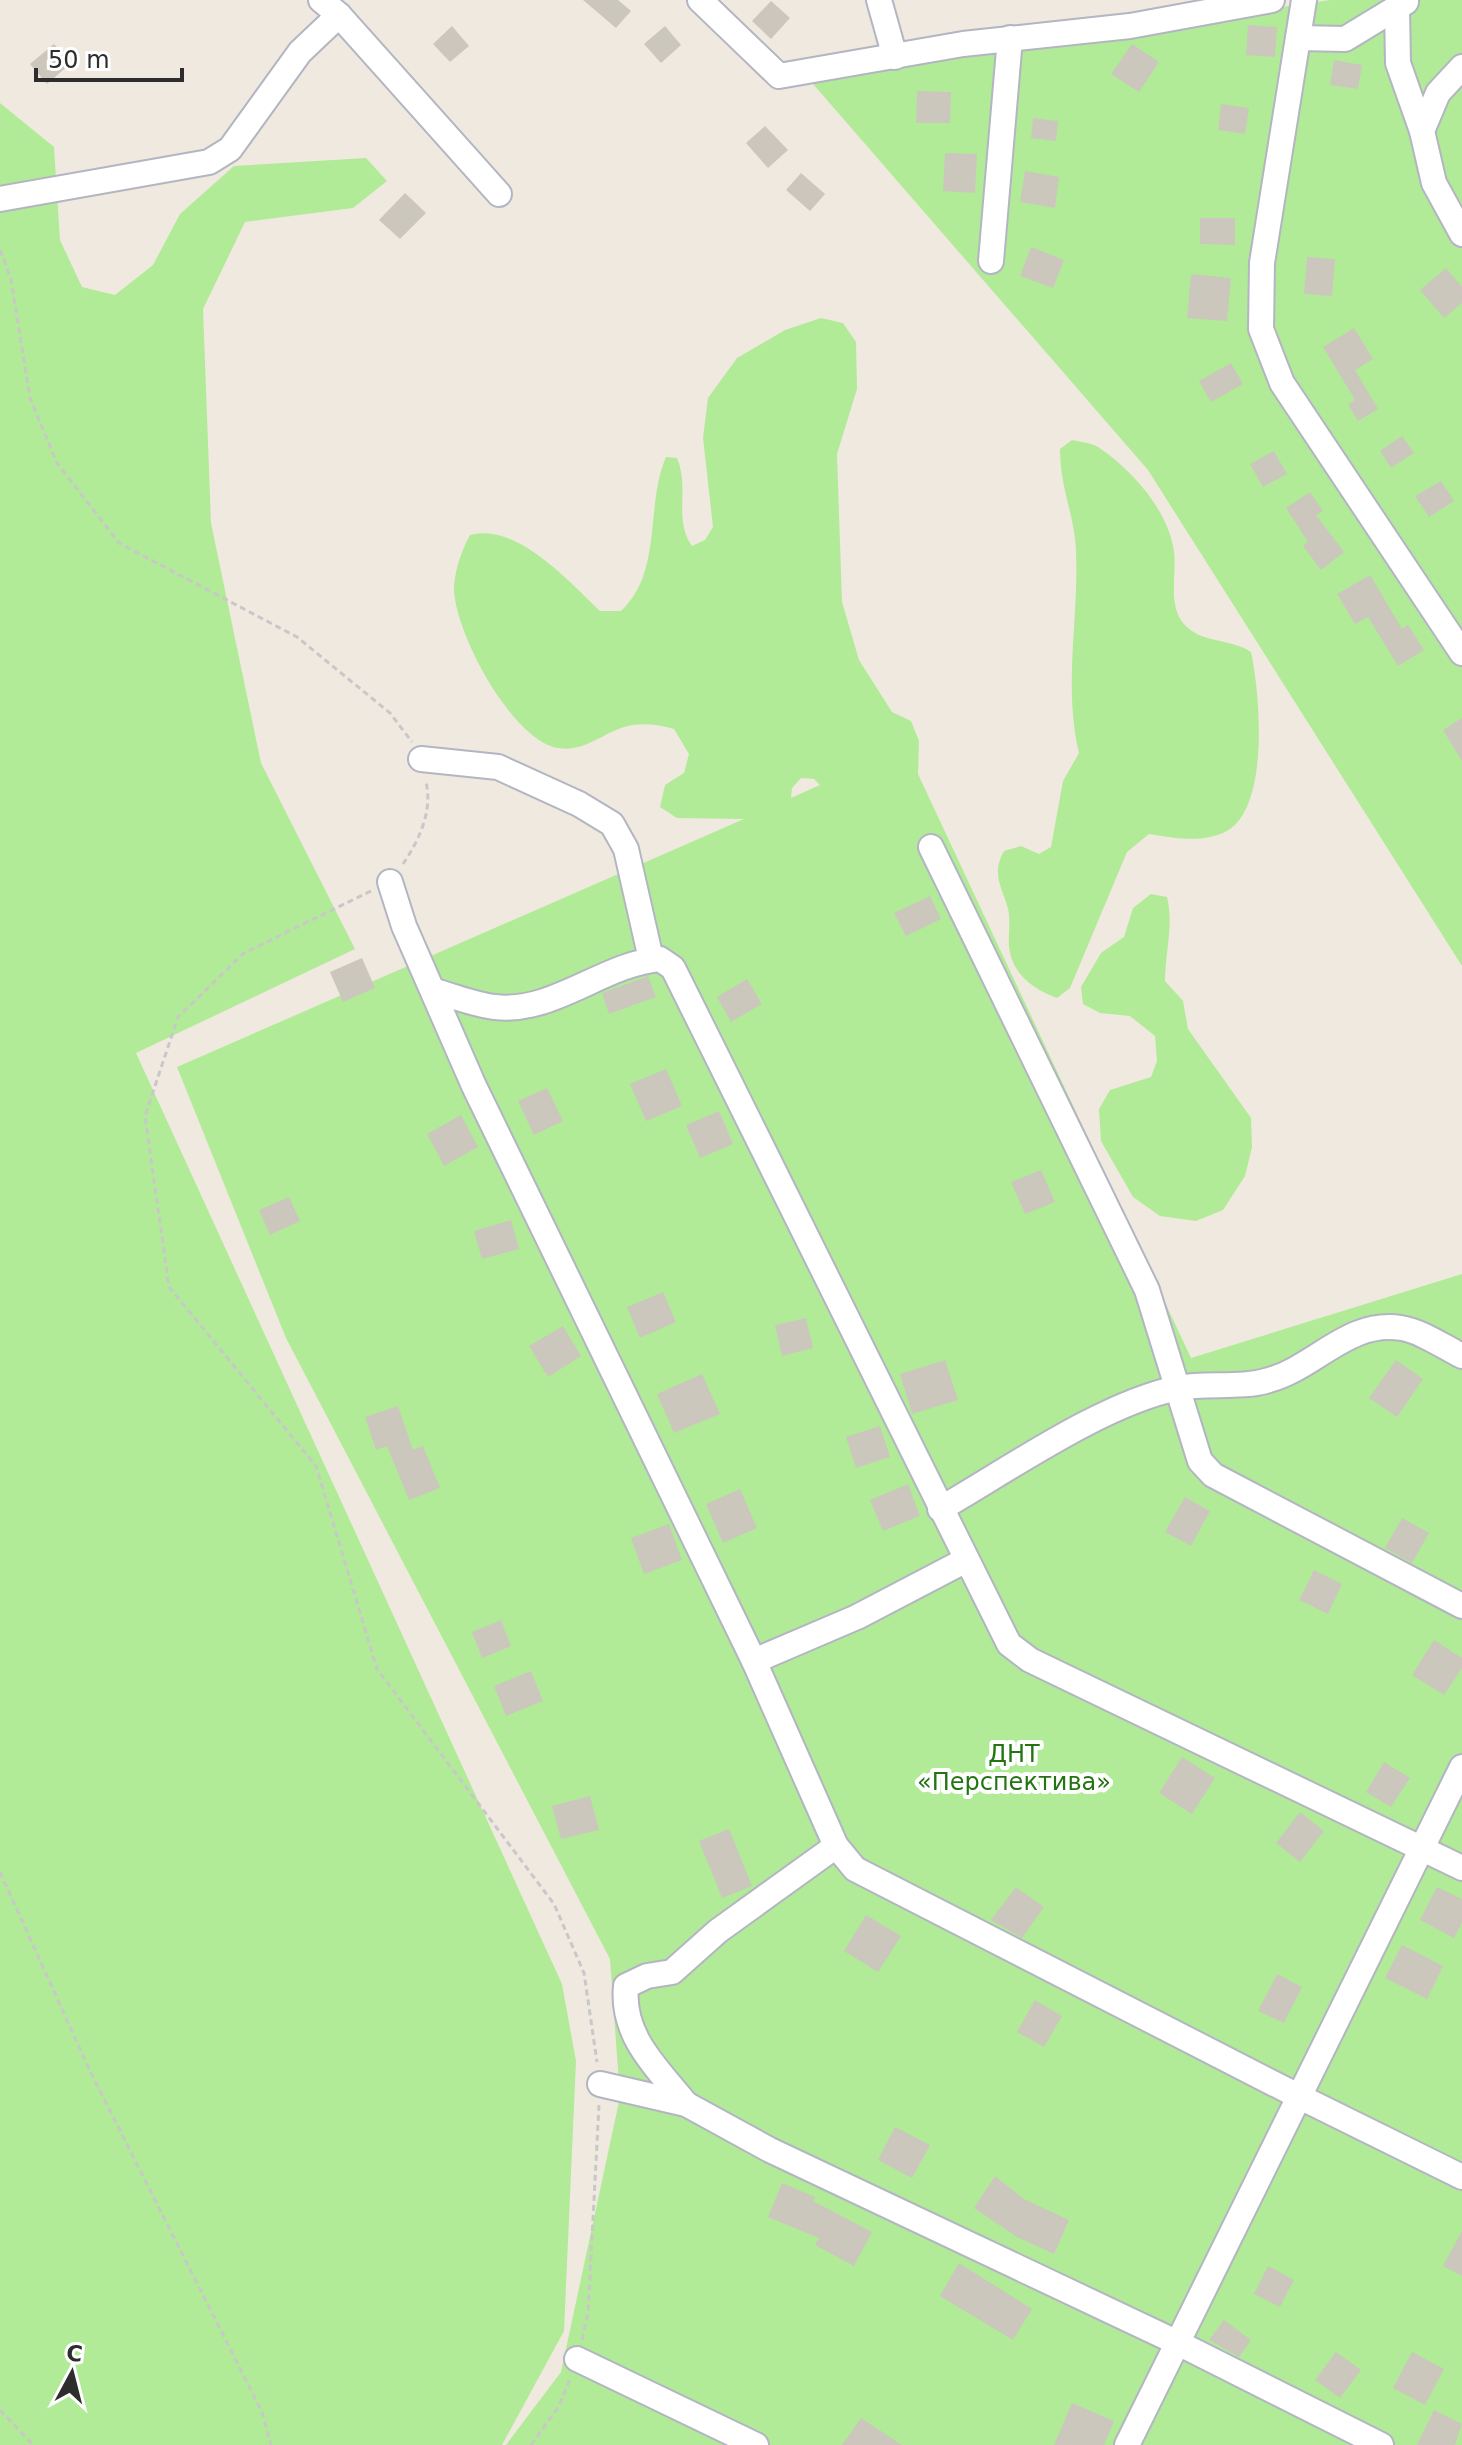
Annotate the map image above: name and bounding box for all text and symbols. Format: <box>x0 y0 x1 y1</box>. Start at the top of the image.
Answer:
scale bar <box>36 32 182 82</box>
text: 50 m <box>48 46 110 74</box>
park label: ДНТ «Перспектива» <box>917 1740 1111 1796</box>
north arrow <box>32 2333 112 2413</box>
text: С <box>65 2340 84 2367</box>

